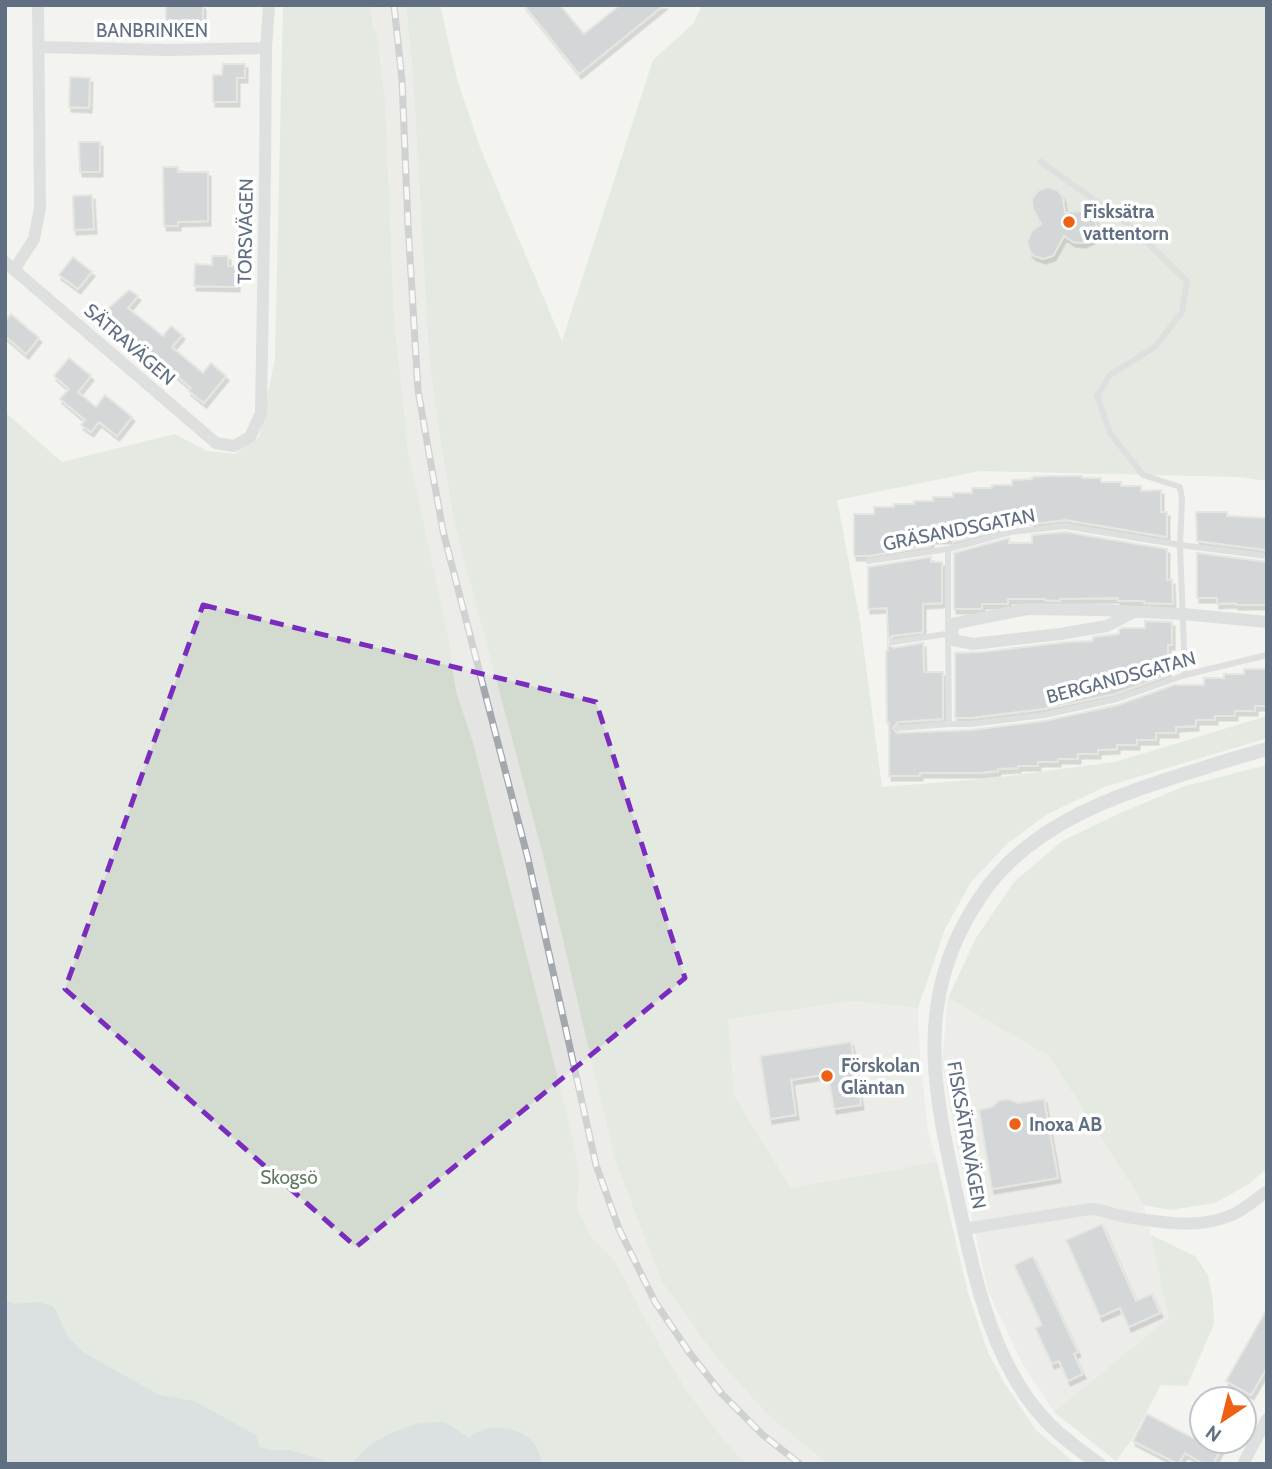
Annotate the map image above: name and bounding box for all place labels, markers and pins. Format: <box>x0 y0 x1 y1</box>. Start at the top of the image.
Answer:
place label: Fisksätra vattentorn <box>1083 200 1169 245</box>
marker: Fisksätra vattentorn <box>1061 214 1077 230</box>
place label: Förskolan Gläntan <box>841 1054 920 1099</box>
marker: Förskolan Gläntan <box>819 1068 835 1084</box>
place label: Inoxa AB <box>1029 1113 1102 1136</box>
marker: Inoxa AB <box>1007 1116 1023 1132</box>

